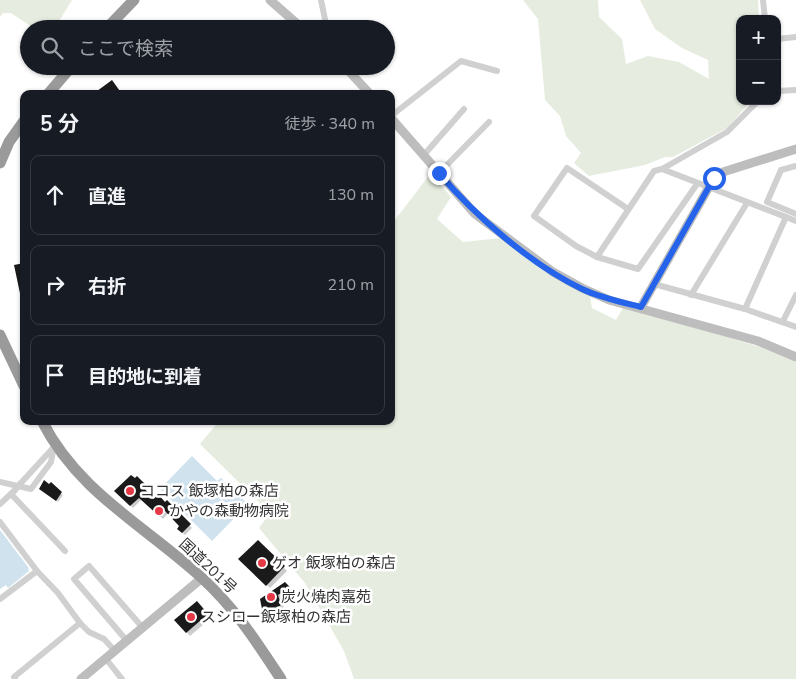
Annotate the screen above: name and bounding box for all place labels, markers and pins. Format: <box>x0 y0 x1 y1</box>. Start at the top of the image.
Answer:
place label: ココス 飯塚柏の森店 <box>140 481 279 501</box>
marker: ココス 飯塚柏の森店 <box>124 485 136 497</box>
place label: かやの森動物病院 <box>169 501 289 521</box>
marker: かやの森動物病院 <box>153 505 165 517</box>
place label: ゲオ 飯塚柏の森店 <box>272 553 396 573</box>
marker: ゲオ 飯塚柏の森店 <box>256 557 268 569</box>
place label: 炭火焼肉嘉苑 <box>281 587 371 607</box>
marker: 炭火焼肉嘉苑 <box>265 591 277 603</box>
place label: スシロー飯塚柏の森店 <box>201 607 351 627</box>
marker: スシロー飯塚柏の森店 <box>185 611 197 623</box>

